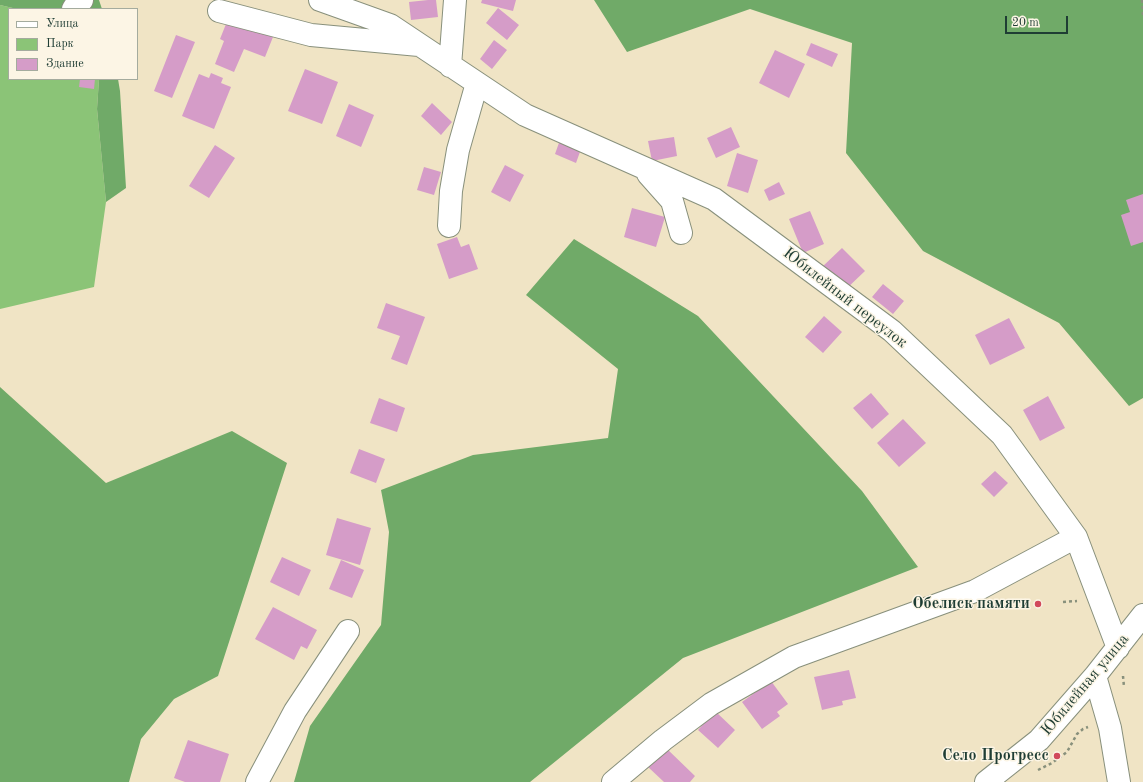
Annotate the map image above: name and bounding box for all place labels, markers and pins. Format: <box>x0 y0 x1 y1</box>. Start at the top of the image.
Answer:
place label: Обелиск памяти <box>912 594 1030 614</box>
marker: Обелиск памяти <box>1033 599 1043 609</box>
place label: Село Прогресс <box>942 746 1049 766</box>
marker: Село Прогресс <box>1052 751 1062 761</box>

